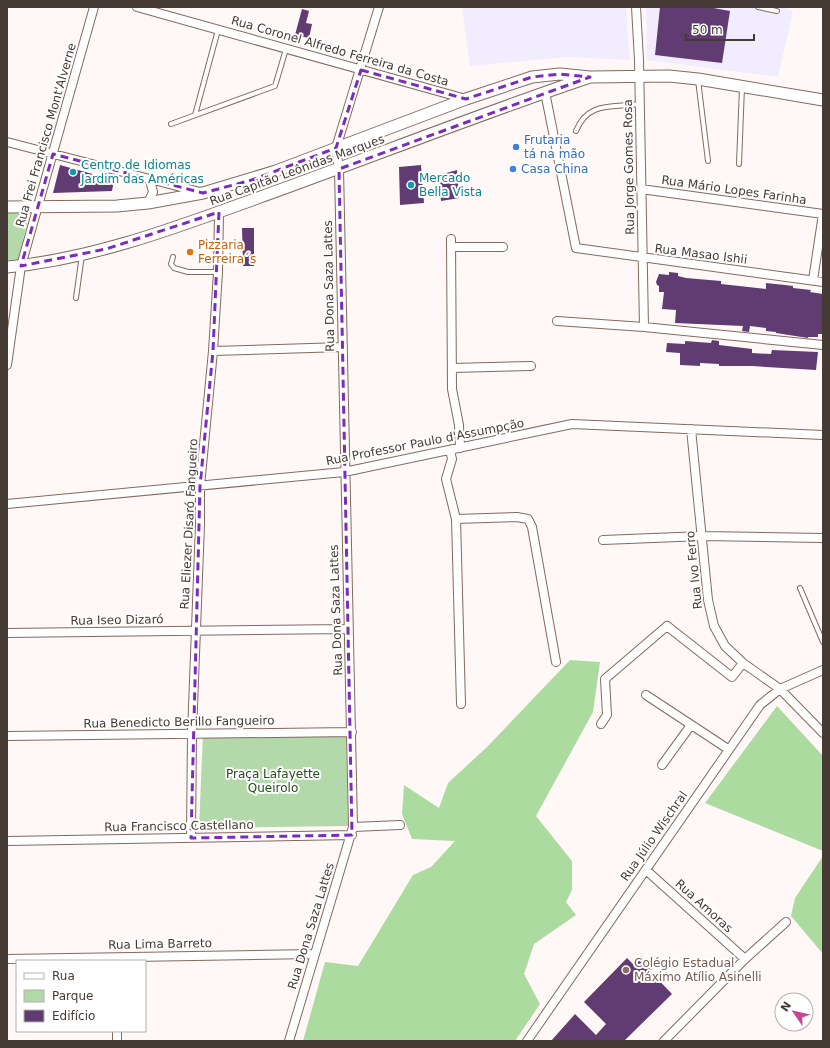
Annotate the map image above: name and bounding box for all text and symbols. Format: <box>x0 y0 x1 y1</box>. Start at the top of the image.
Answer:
street label: Rua Coronel Alfredo Ferreira da Costa <box>230 13 450 89</box>
scale bar <box>686 16 754 42</box>
text: 50 m <box>692 23 723 37</box>
street label: Rua Frei Francisco Mont'Alverne <box>13 41 79 229</box>
street label: Rua Jorge Gomes Rosa <box>621 99 637 235</box>
street label: Rua Capitão Leônidas Marques <box>208 132 386 208</box>
place label: Frutaria tá na mão <box>524 133 585 161</box>
marker: Frutaria tá na mão <box>511 142 521 152</box>
place label: Centro de Idiomas Jardim das Américas <box>80 158 204 186</box>
place label: Casa China <box>521 162 588 176</box>
marker: Casa China <box>508 164 518 174</box>
marker: Centro de Idiomas Jardim das Américas <box>68 167 78 177</box>
place label: Mercado Bella Vista <box>419 171 482 199</box>
street label: Rua Mário Lopes Farinha <box>660 173 808 207</box>
marker: Mercado Bella Vista <box>406 180 416 190</box>
street label: Rua Dona Saza Lattes <box>321 220 337 352</box>
place label: Pizzaria Ferreira´s <box>198 238 256 266</box>
street label: Rua Masao Ishii <box>654 241 748 267</box>
marker: Pizzaria Ferreira´s <box>185 247 195 257</box>
street label: Rua Professor Paulo d'Assumpção <box>325 416 525 468</box>
street label: Rua Eliezer Disaró Fangueiro <box>178 438 200 610</box>
street label: Rua Ivo Ferro <box>683 530 705 610</box>
street label: Rua Dona Saza Lattes <box>327 544 345 676</box>
street label: Rua Iseo Dizaró <box>70 612 164 628</box>
street label: Rua Benedicto Berillo Fangueiro <box>83 713 275 731</box>
park label: Praça Lafayette Queirolo <box>226 767 320 795</box>
street label: Rua Júlio Wischral <box>618 788 690 884</box>
street label: Rua Francisco Castellano <box>104 818 254 834</box>
street label: Rua Dona Saza Lattes <box>285 861 337 991</box>
street label: Rua Amoras <box>672 877 736 935</box>
street label: Rua Lima Barreto <box>108 936 212 952</box>
place label: Colégio Estadual Máximo Atílio Asinelli <box>634 956 762 984</box>
legend <box>16 960 146 1032</box>
marker: Colégio Estadual Máximo Atílio Asinelli <box>621 965 631 975</box>
text: Rua <box>52 969 75 983</box>
text: Parque <box>52 989 93 1003</box>
north arrow <box>774 992 814 1032</box>
text: N <box>778 999 794 1014</box>
text: Edifício <box>52 1009 95 1023</box>

